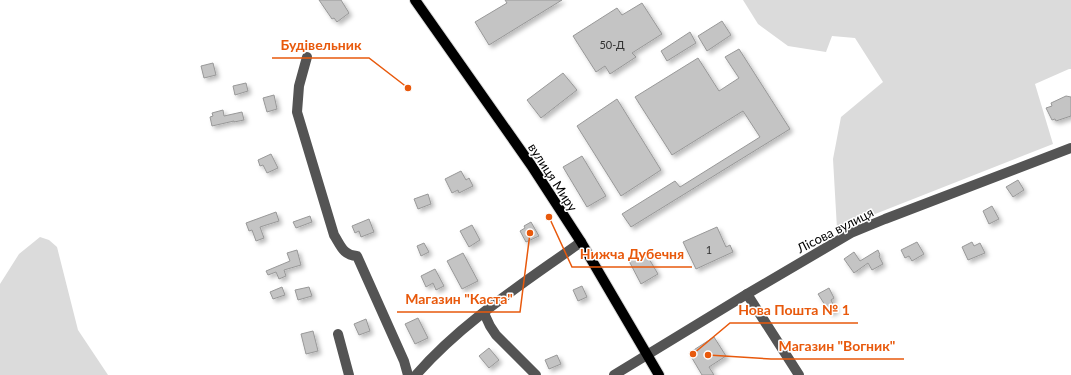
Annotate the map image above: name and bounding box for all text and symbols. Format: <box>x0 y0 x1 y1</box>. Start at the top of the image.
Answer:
callout: Будівельник <box>272 32 369 58</box>
text: Будівельник <box>280 36 362 53</box>
house number: 50-Д <box>599 38 625 51</box>
street label: вулиця Миру <box>525 140 581 214</box>
street label: Лісова вулиця <box>793 204 876 257</box>
callout: Нижча Дубечня <box>572 241 692 267</box>
house number: 1 <box>706 243 712 256</box>
text: Нижча Дубечня <box>580 245 684 262</box>
callout: Магазин "Каста" <box>397 286 520 312</box>
text: Магазин "Каста" <box>405 290 513 307</box>
callout: Нова Пошта № 1 <box>730 297 858 323</box>
text: Нова Пошта № 1 <box>738 301 850 318</box>
callout: Магазин "Вогник" <box>771 333 904 359</box>
text: Магазин "Вогник" <box>779 337 895 354</box>

